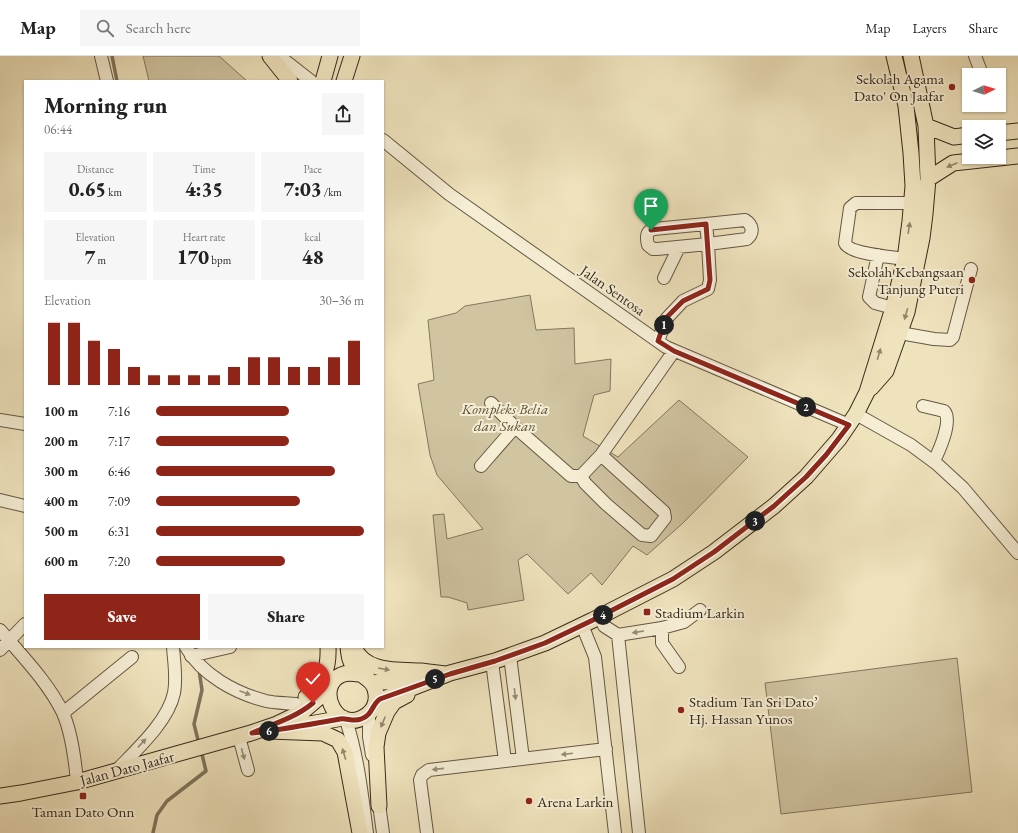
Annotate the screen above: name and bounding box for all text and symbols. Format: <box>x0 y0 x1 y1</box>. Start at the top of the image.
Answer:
search box <box>80 10 360 46</box>
text: Map <box>20 15 56 40</box>
icon: search <box>94 17 116 39</box>
text: Search here <box>126 18 191 37</box>
text: Map <box>865 19 890 37</box>
text: Layers <box>912 19 947 37</box>
text: Share <box>969 19 998 37</box>
north arrow <box>962 68 1006 112</box>
map controls <box>962 68 1006 164</box>
place label: Sekolah Agama Dato' On Jaafar <box>854 69 944 105</box>
marker: Sekolah Agama Dato' On Jaafar <box>947 82 957 92</box>
text: Morning run <box>44 91 168 120</box>
button: share <box>322 93 364 135</box>
button: layers <box>962 120 1006 164</box>
text: 06:44 <box>44 121 72 138</box>
one-way arrow <box>946 161 958 168</box>
text: Distance <box>77 162 114 176</box>
text: Time <box>193 162 215 176</box>
text: Pace <box>303 162 322 176</box>
text: 0.65 <box>69 176 106 202</box>
text: 4:35 <box>185 176 223 202</box>
text: 7:03 <box>283 176 322 202</box>
text: km <box>106 185 122 199</box>
text: /km <box>322 185 342 199</box>
pin <box>634 189 668 230</box>
icon: arrive <box>640 195 662 217</box>
one-way arrow <box>906 222 912 234</box>
text: Elevation <box>76 230 115 244</box>
text: Heart rate <box>183 230 225 244</box>
text: kcal <box>304 230 321 244</box>
text: 7 <box>85 244 95 270</box>
text: 170 <box>177 244 209 270</box>
text: 48 <box>302 244 323 270</box>
text: m <box>95 253 106 267</box>
text: bpm <box>209 253 231 267</box>
street label: Jalan Sentosa <box>575 259 649 319</box>
place label: Sekolah Kebangsaan Tanjung Puteri <box>848 262 964 298</box>
marker: Sekolah Kebangsaan Tanjung Puteri <box>967 275 977 285</box>
text: Elevation <box>44 292 91 309</box>
text: 30–36 m <box>319 292 364 309</box>
one-way arrow <box>903 308 909 320</box>
pin: 1 <box>654 315 674 335</box>
text: 1 <box>661 318 667 332</box>
one-way arrow <box>876 348 882 360</box>
pin: 2 <box>796 397 816 417</box>
park label: Kompleks Belia dan Sukan <box>461 399 548 435</box>
text: 2 <box>803 400 809 414</box>
text: 100 m <box>44 403 78 420</box>
text: 7:16 <box>108 403 130 420</box>
text: 200 m <box>44 433 78 450</box>
text: 7:17 <box>108 433 130 450</box>
text: 300 m <box>44 463 78 480</box>
text: 6:46 <box>108 463 130 480</box>
text: 400 m <box>44 493 78 510</box>
text: 7:09 <box>108 493 130 510</box>
pin: 3 <box>745 511 765 531</box>
text: 3 <box>752 514 758 528</box>
text: 500 m <box>44 523 78 540</box>
text: 6:31 <box>108 523 130 540</box>
text: 600 m <box>44 553 78 570</box>
text: 7:20 <box>108 553 130 570</box>
button: Save <box>44 594 200 640</box>
button: Share <box>208 594 364 640</box>
place label: Stadium Larkin <box>655 603 745 622</box>
pin: 4 <box>593 605 613 625</box>
marker: Stadium Larkin <box>642 607 652 617</box>
text: 4 <box>600 608 606 622</box>
one-way arrow <box>632 629 644 635</box>
pin <box>296 662 330 703</box>
one-way arrow <box>378 666 390 672</box>
icon: check <box>302 668 324 690</box>
pin: 5 <box>425 669 445 689</box>
text: 5 <box>432 672 438 686</box>
one-way arrow <box>512 688 518 700</box>
one-way arrow <box>239 691 251 697</box>
place label: Stadium Tan Sri Dato’ Hj. Hassan Yunos <box>689 692 818 728</box>
marker: Stadium Tan Sri Dato’ Hj. Hassan Yunos <box>676 705 686 715</box>
one-way arrow <box>379 717 385 729</box>
pin: 6 <box>259 721 279 741</box>
text: 6 <box>266 724 272 738</box>
one-way arrow <box>137 738 147 748</box>
street label: Jalan Dato Jaafar <box>76 746 176 790</box>
one-way arrow <box>341 747 347 759</box>
one-way arrow <box>240 748 246 760</box>
one-way arrow <box>561 751 573 757</box>
one-way arrow <box>432 765 444 772</box>
marker: Taman Dato Onn <box>78 791 88 801</box>
place label: Arena Larkin <box>536 792 614 811</box>
marker: Arena Larkin <box>524 796 534 806</box>
place label: Taman Dato Onn <box>32 802 134 821</box>

